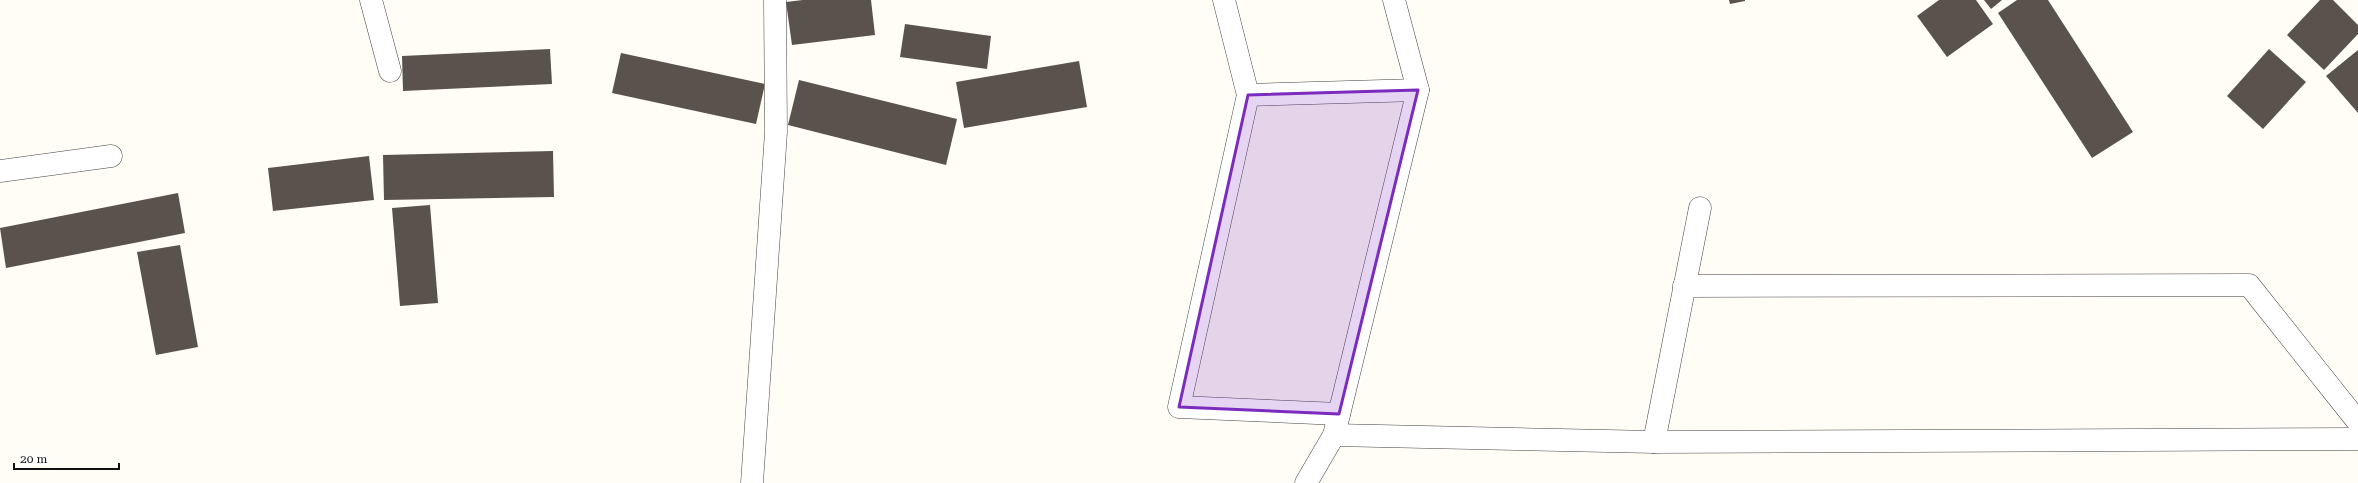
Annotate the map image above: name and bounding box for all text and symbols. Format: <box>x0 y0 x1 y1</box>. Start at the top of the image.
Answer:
scale bar <box>14 445 119 471</box>
text: 20 m <box>20 452 47 466</box>

